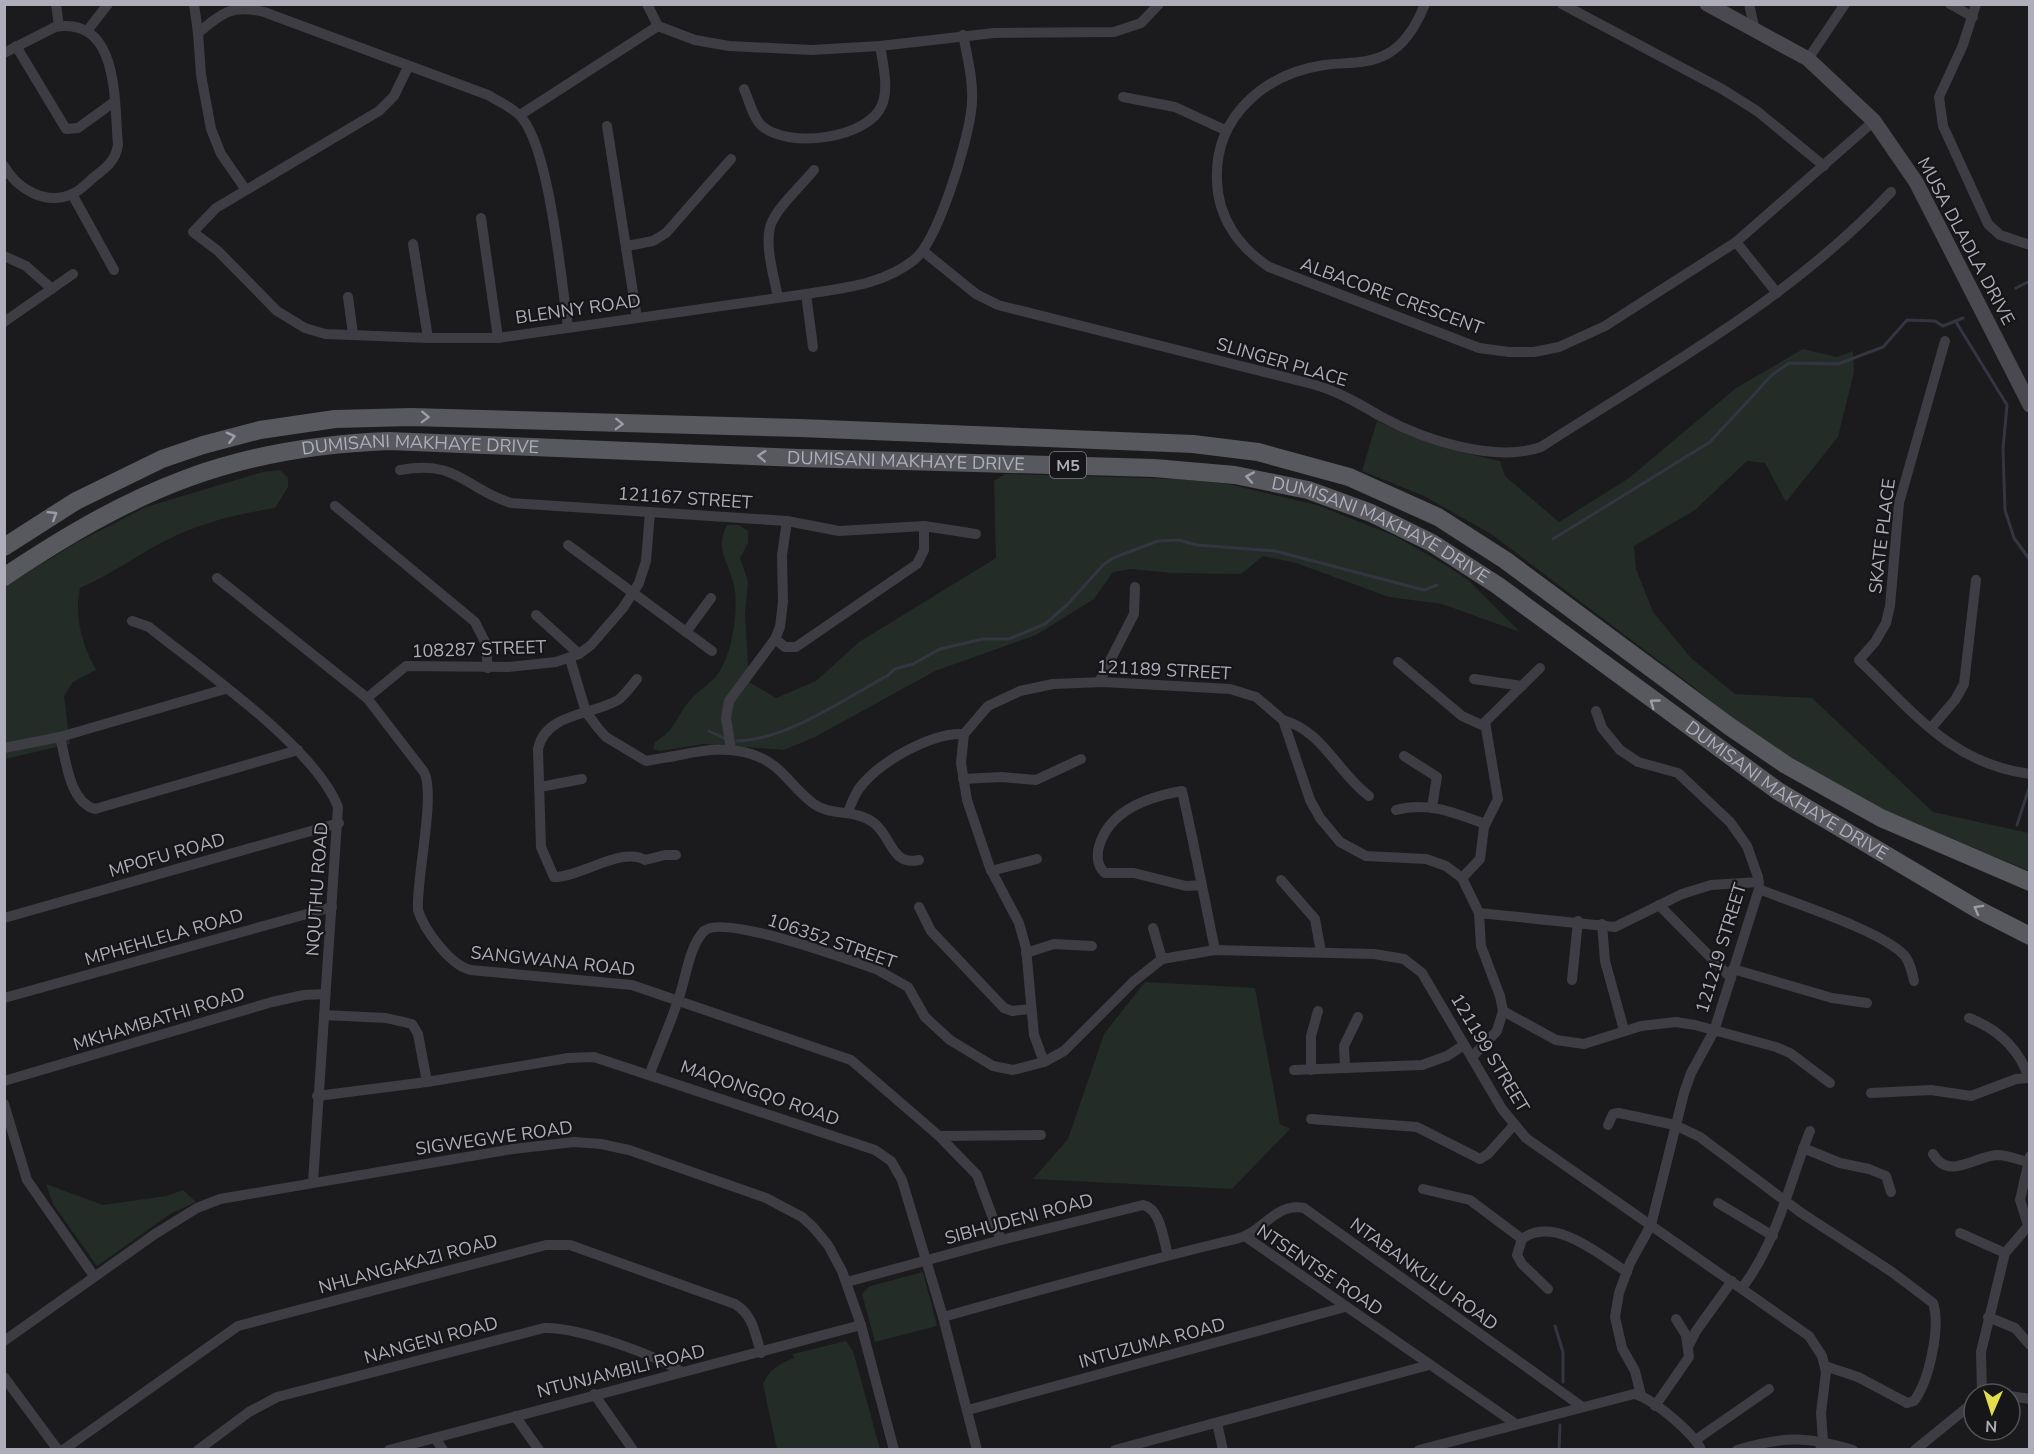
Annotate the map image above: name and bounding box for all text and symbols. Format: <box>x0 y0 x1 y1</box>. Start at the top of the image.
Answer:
street label: MUSA DLADLA DRIVE <box>1912 153 2020 329</box>
street label: ALBACORE CRESCENT <box>1297 252 1487 340</box>
street label: BLENNY ROAD <box>514 288 642 330</box>
street label: SLINGER PLACE <box>1214 332 1350 392</box>
one-way arrow <box>420 411 429 424</box>
one-way arrow <box>615 418 624 431</box>
street label: DUMISANI MAKHAYE DRIVE <box>300 429 540 461</box>
one-way arrow <box>226 432 236 445</box>
street label: DUMISANI MAKHAYE DRIVE <box>787 445 1025 476</box>
one-way arrow <box>758 449 767 462</box>
road number: M5 <box>1050 452 1086 478</box>
one-way arrow <box>1246 471 1256 484</box>
street label: DUMISANI MAKHAYE DRIVE <box>1269 471 1494 589</box>
street label: SKATE PLACE <box>1863 477 1901 595</box>
street label: 121167 STREET <box>617 481 753 515</box>
one-way arrow <box>47 511 58 522</box>
street label: 108287 STREET <box>411 635 547 663</box>
street label: 121189 STREET <box>1096 654 1232 686</box>
one-way arrow <box>1650 699 1661 710</box>
street label: DUMISANI MAKHAYE DRIVE <box>1681 715 1893 866</box>
street label: NQUTHU ROAD <box>300 821 334 957</box>
street label: MPOFU ROAD <box>106 827 228 883</box>
street label: 121219 STREET <box>1690 880 1752 1016</box>
street label: MPHEHLELA ROAD <box>82 903 246 971</box>
one-way arrow <box>1973 905 1984 916</box>
street label: 106352 STREET <box>764 908 900 974</box>
street label: SANGWANA ROAD <box>469 940 637 982</box>
street label: MKHAMBATHI ROAD <box>70 981 248 1057</box>
street label: 121199 STREET <box>1445 989 1535 1117</box>
street label: MAQONGQO ROAD <box>677 1055 843 1131</box>
street label: SIGWEGWE ROAD <box>414 1115 574 1161</box>
street label: SIBHUDENI ROAD <box>942 1188 1096 1250</box>
street label: NTABANKULU ROAD <box>1345 1212 1503 1336</box>
street label: NTSENTSE ROAD <box>1252 1219 1388 1321</box>
street label: NHLANGAKAZI ROAD <box>316 1229 500 1299</box>
street label: NANGENI ROAD <box>361 1311 501 1369</box>
street label: INTUZUMA ROAD <box>1076 1312 1228 1374</box>
street label: NTUNJAMBILI ROAD <box>534 1338 708 1404</box>
north arrow <box>1962 1382 2022 1442</box>
text: N <box>1985 1415 1998 1437</box>

